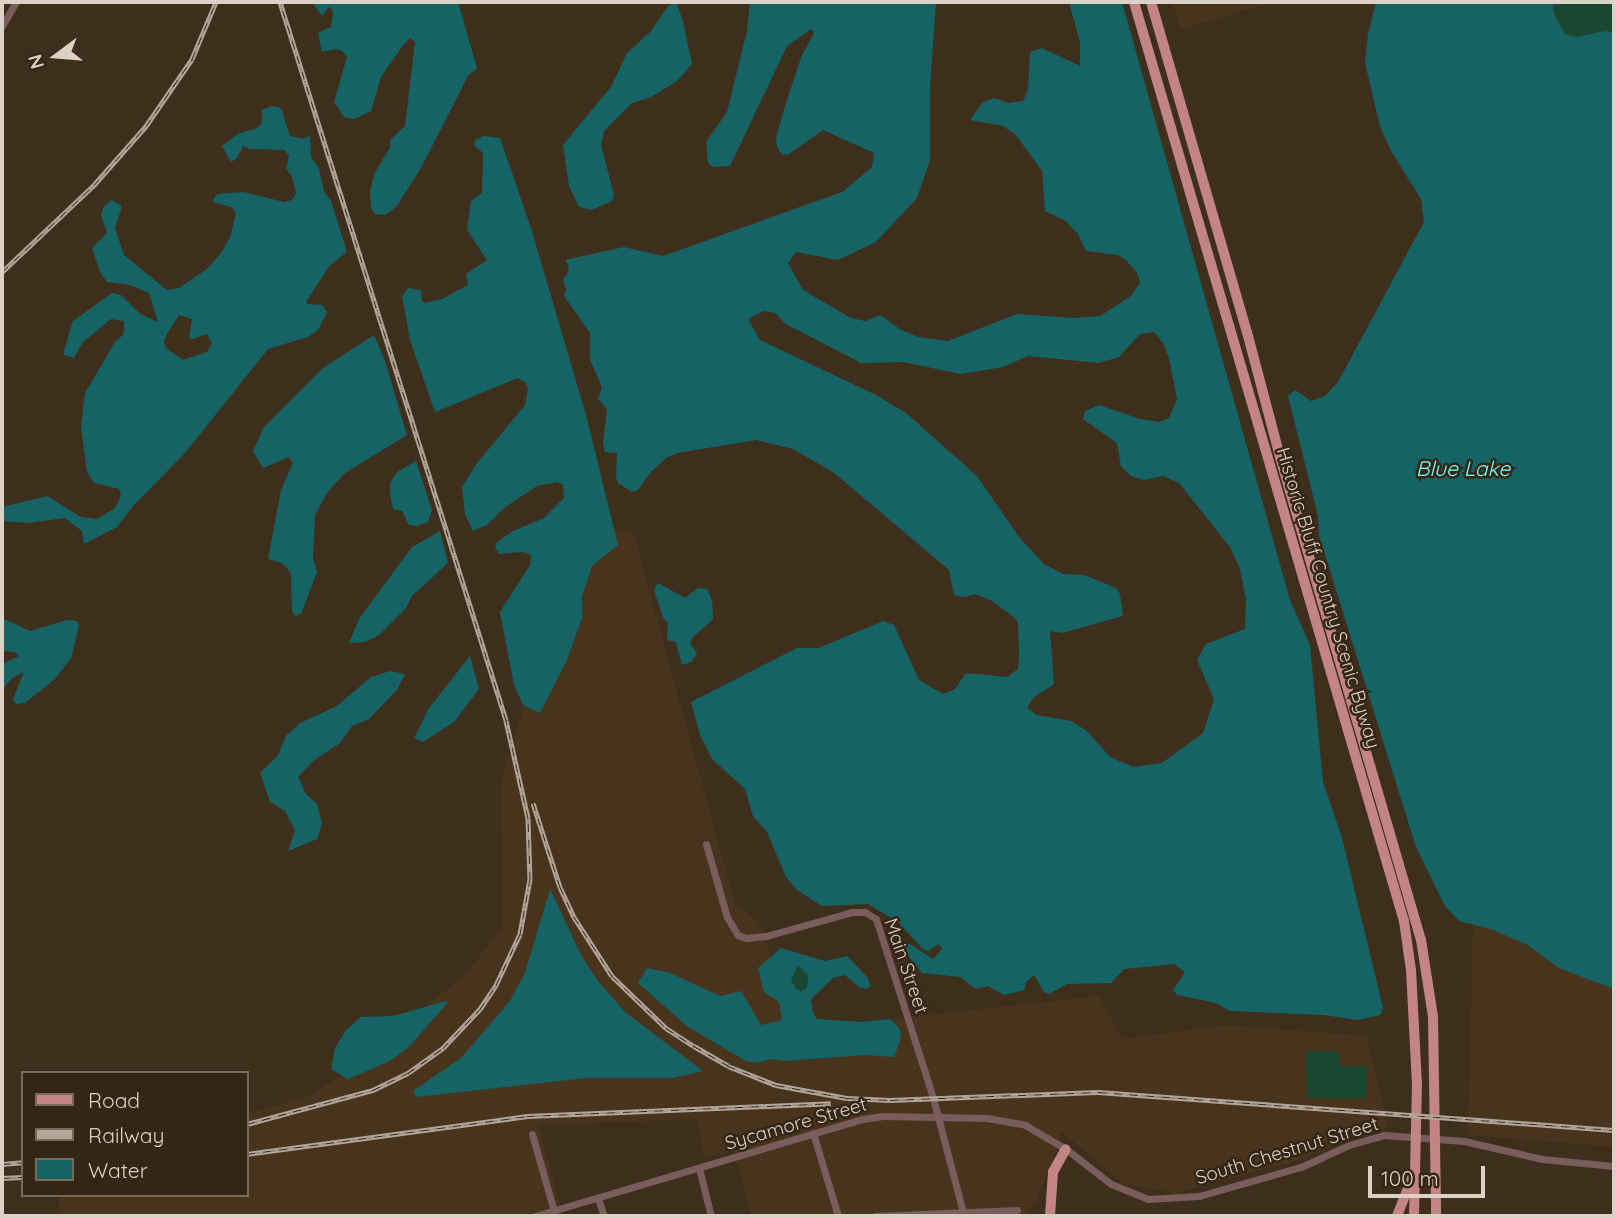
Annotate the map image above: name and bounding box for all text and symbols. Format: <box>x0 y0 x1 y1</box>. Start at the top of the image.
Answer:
north arrow <box>21 21 91 91</box>
text: N <box>22 52 49 72</box>
street label: Historic Bluff Country Scenic Byway <box>1271 445 1385 751</box>
water label: Blue Lake <box>1416 455 1510 481</box>
street label: Main Street <box>879 915 933 1017</box>
legend <box>21 1071 248 1197</box>
text: Road <box>88 1087 140 1113</box>
street label: Sycamore Street <box>723 1093 869 1155</box>
street label: South Chestnut Street <box>1193 1112 1381 1190</box>
text: Railway <box>88 1122 164 1148</box>
scale bar <box>1371 1152 1488 1196</box>
text: Water <box>88 1157 148 1183</box>
text: 100 m <box>1381 1165 1439 1191</box>

